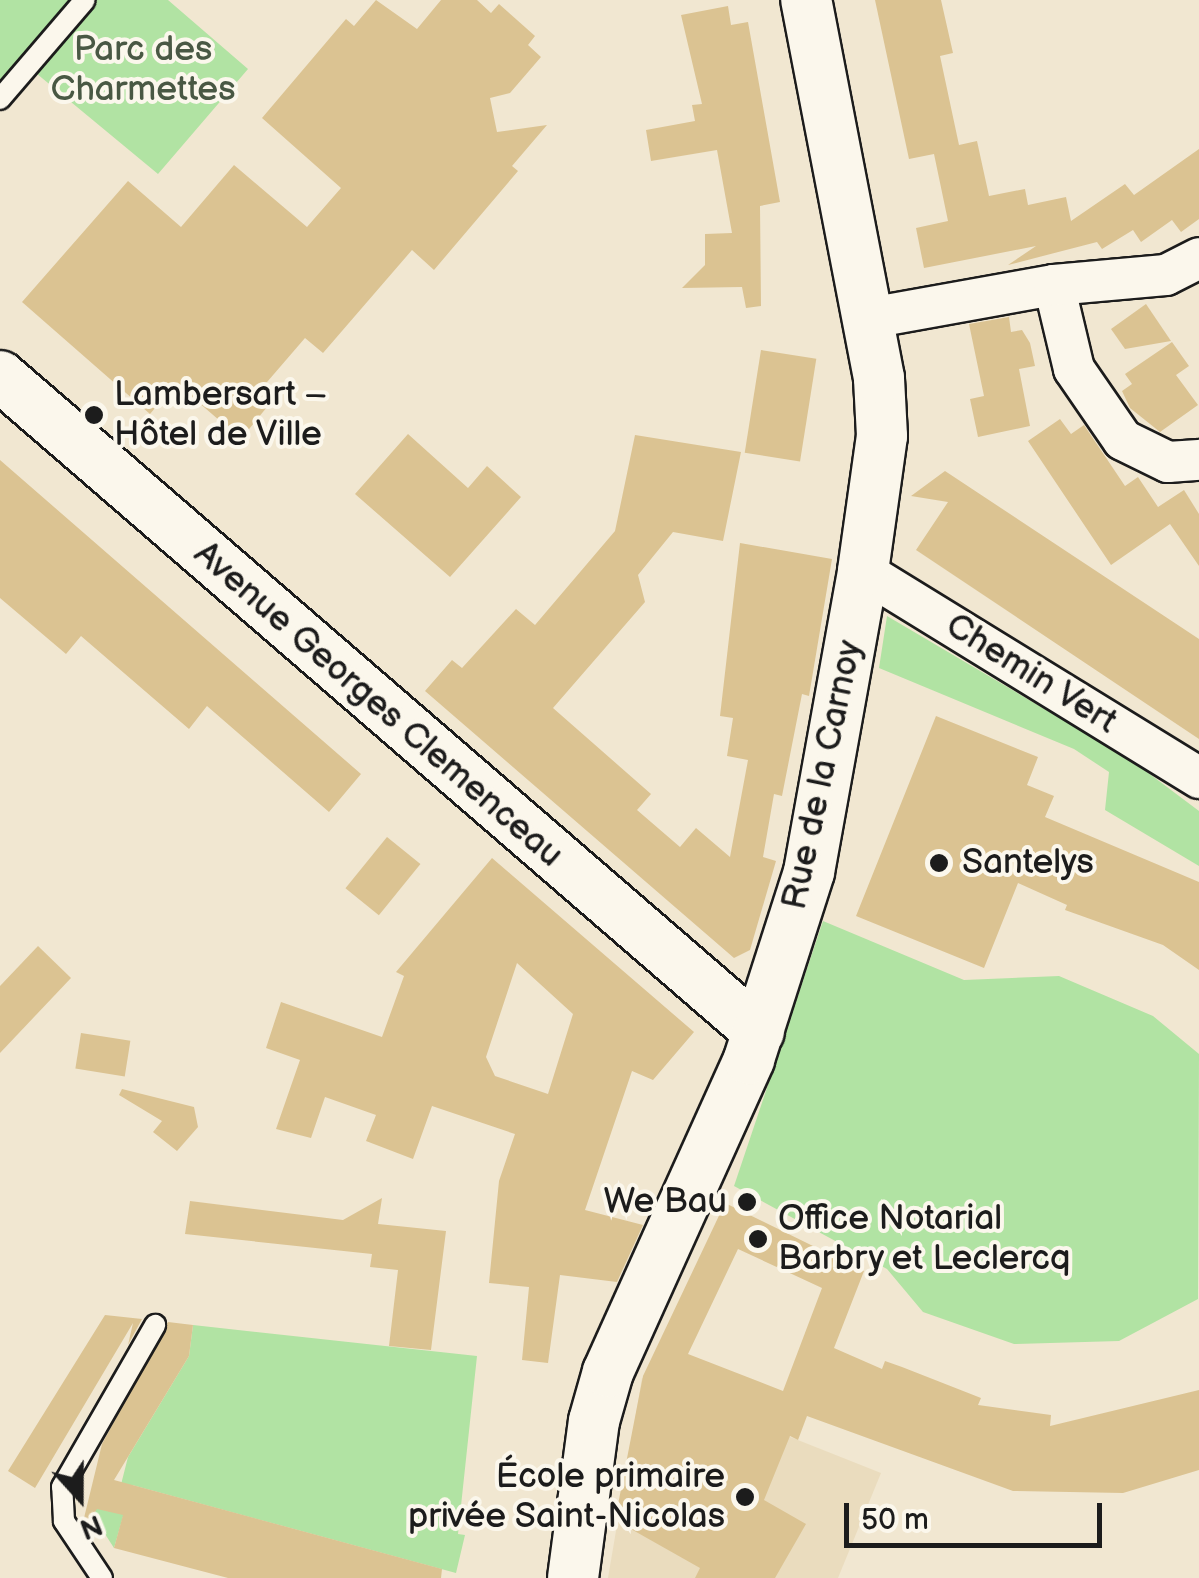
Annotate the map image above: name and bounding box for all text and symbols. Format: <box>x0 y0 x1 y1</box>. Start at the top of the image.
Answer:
park label: Parc des Charmettes <box>51 29 235 111</box>
place label: Lambersart – Hôtel de Ville <box>114 374 329 456</box>
marker: Lambersart – Hôtel de Ville <box>83 404 105 426</box>
street label: Avenue Georges Clemenceau <box>185 533 571 877</box>
street label: Chemin Vert <box>937 605 1125 743</box>
street label: Rue de la Carnoy <box>774 637 872 913</box>
place label: Santelys <box>962 842 1094 884</box>
marker: Santelys <box>926 850 952 876</box>
place label: We Bau <box>604 1181 727 1223</box>
marker: We Bau <box>736 1191 758 1213</box>
place label: Office Notarial Barbry et Leclercq <box>778 1198 1072 1280</box>
marker: Office Notarial Barbry et Leclercq <box>747 1228 769 1250</box>
north arrow <box>30 1448 130 1548</box>
place label: École primaire privée Saint-Nicolas <box>407 1456 725 1538</box>
scale bar <box>849 1483 1106 1545</box>
marker: École primaire privée Saint-Nicolas <box>734 1486 756 1508</box>
text: 50 m <box>861 1502 929 1538</box>
text: N <box>75 1507 107 1546</box>

